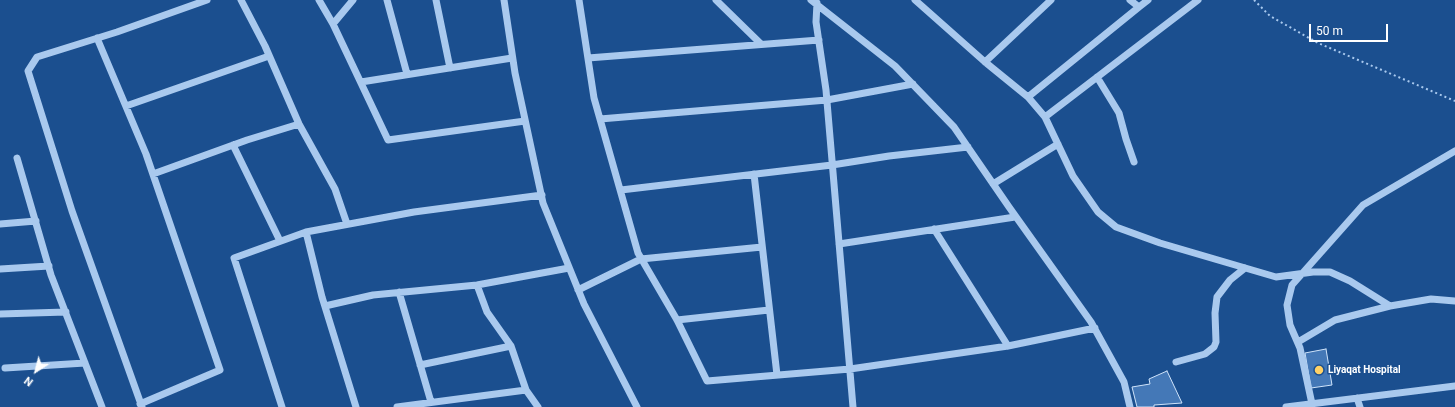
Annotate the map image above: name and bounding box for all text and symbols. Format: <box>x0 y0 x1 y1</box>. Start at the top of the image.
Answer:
scale bar <box>1311 16 1390 42</box>
text: 50 m <box>1316 24 1343 38</box>
north arrow <box>16 351 56 391</box>
marker: Liyaqat Hospital <box>1313 364 1325 376</box>
place label: Liyaqat Hospital <box>1328 364 1401 376</box>
text: N <box>22 374 36 389</box>

